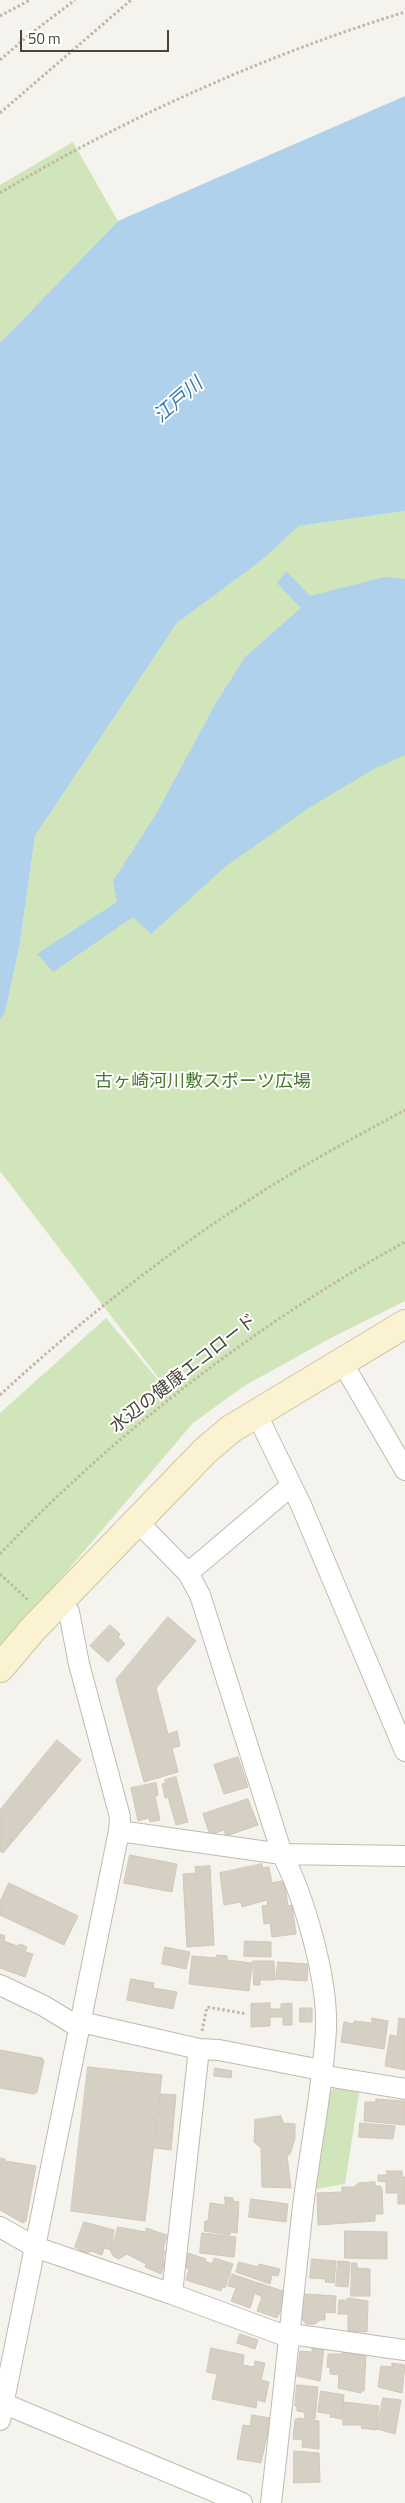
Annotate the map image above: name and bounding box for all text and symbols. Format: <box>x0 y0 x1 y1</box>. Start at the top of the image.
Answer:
scale bar <box>22 20 171 52</box>
text: 50 m <box>28 27 61 50</box>
water label: 江戸川 <box>150 374 208 428</box>
park label: 古ヶ崎河川敷スポーツ広場 <box>95 1072 311 1094</box>
street label: 水辺の健康エコロード <box>106 1310 262 1438</box>

